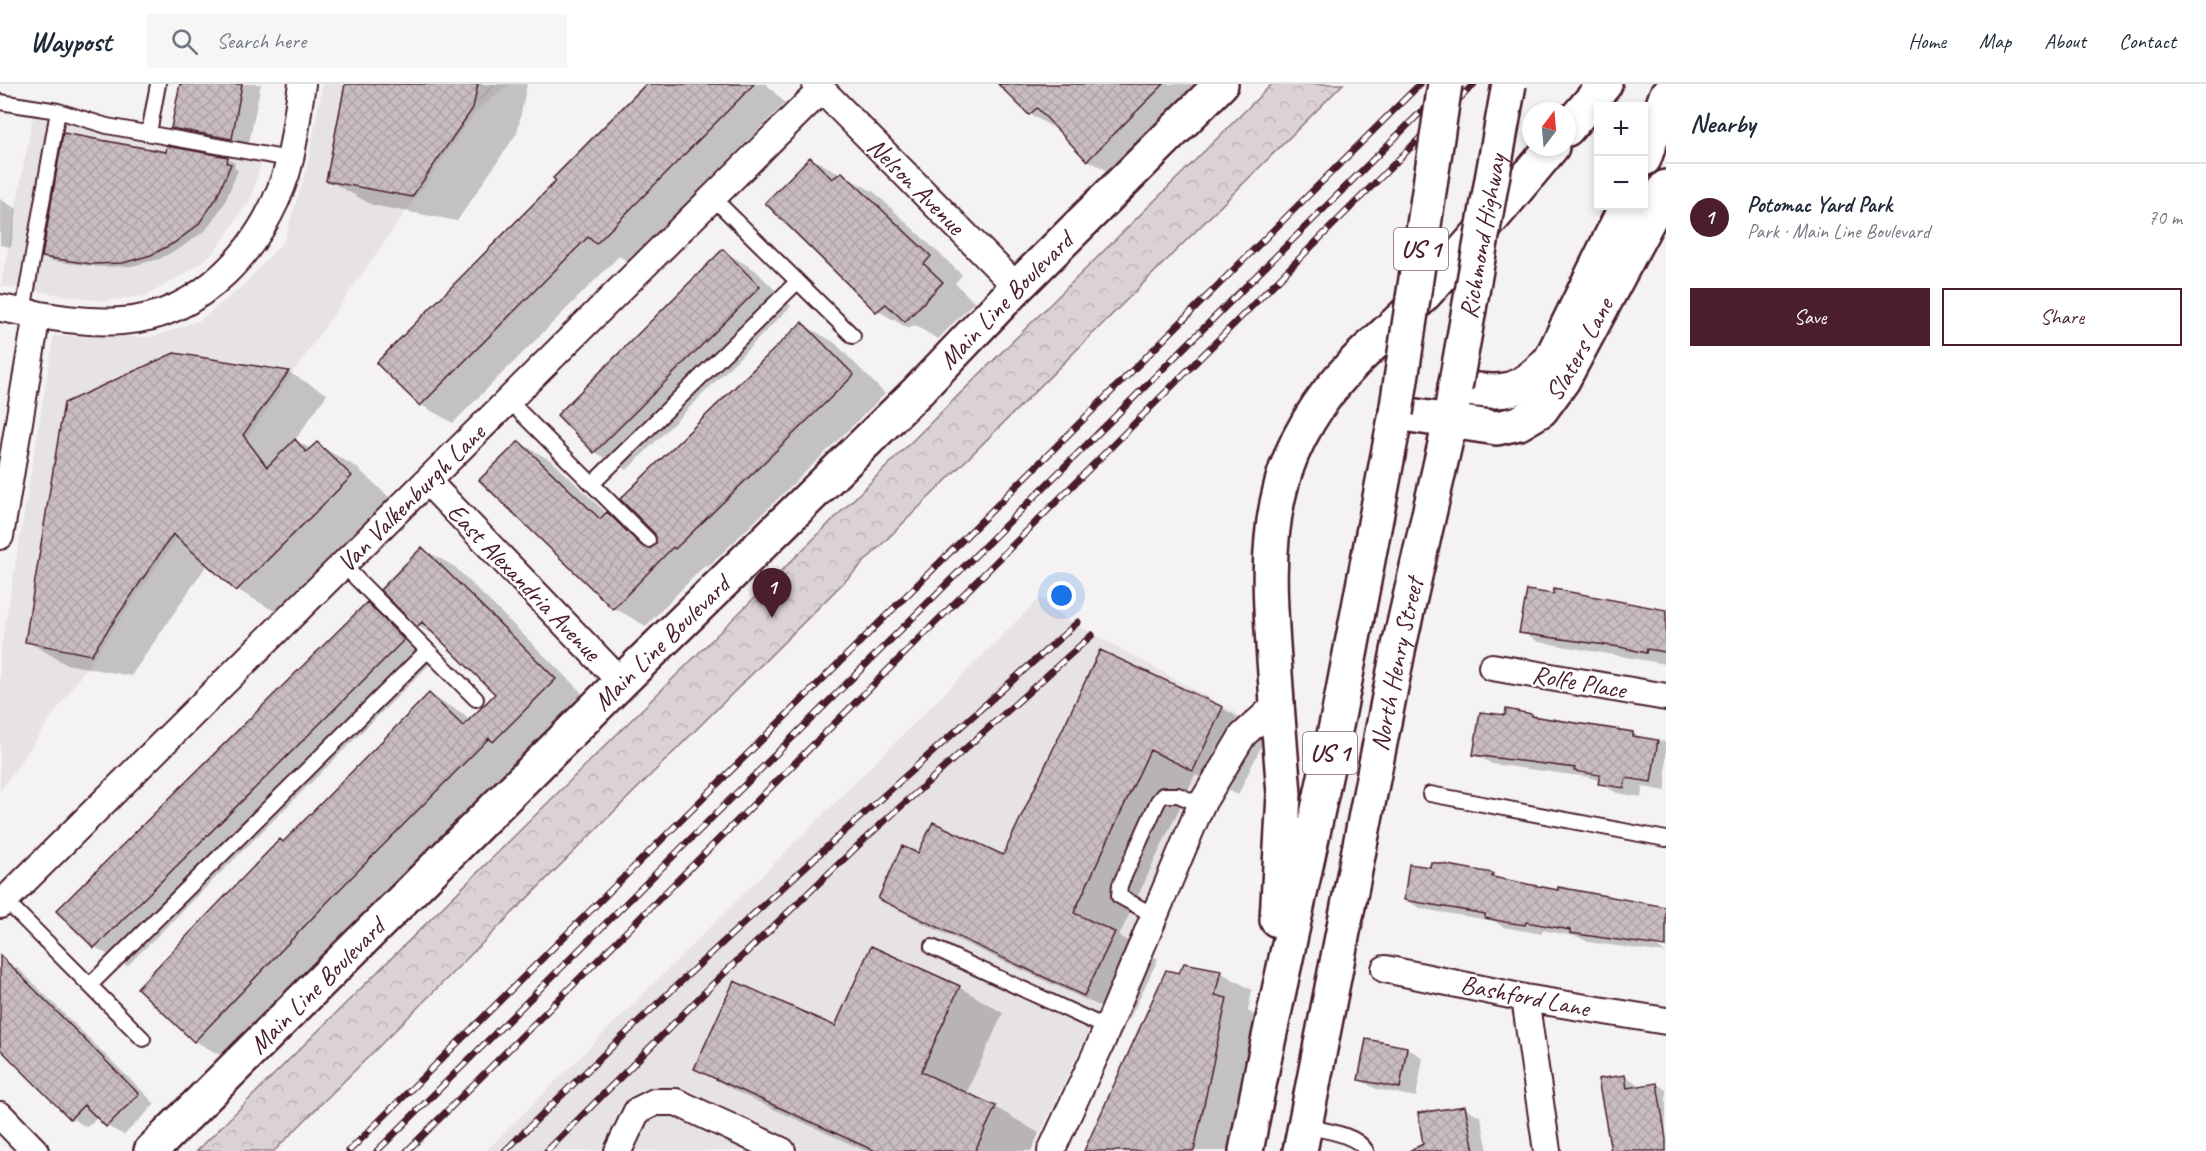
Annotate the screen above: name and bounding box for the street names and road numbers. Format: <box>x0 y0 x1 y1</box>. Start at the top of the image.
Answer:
street label: Nelson Avenue <box>860 130 973 243</box>
street label: Richmond Highway <box>1451 149 1513 321</box>
street label: Main Line Boulevard <box>931 222 1082 376</box>
road number: US 1 <box>1394 228 1448 270</box>
street label: Slaters Lane <box>1537 290 1622 407</box>
street label: Van Valkenburgh Lane <box>330 416 493 579</box>
street label: East Alexandria Avenue <box>440 496 609 669</box>
street label: Main Line Boulevard <box>586 566 739 717</box>
street label: North Henry Street <box>1362 571 1431 754</box>
street label: Rolfe Place <box>1530 658 1631 707</box>
road number: US 1 <box>1303 732 1357 774</box>
street label: Main Line Boulevard <box>242 908 394 1061</box>
street label: Bashford Lane <box>1458 967 1594 1025</box>

